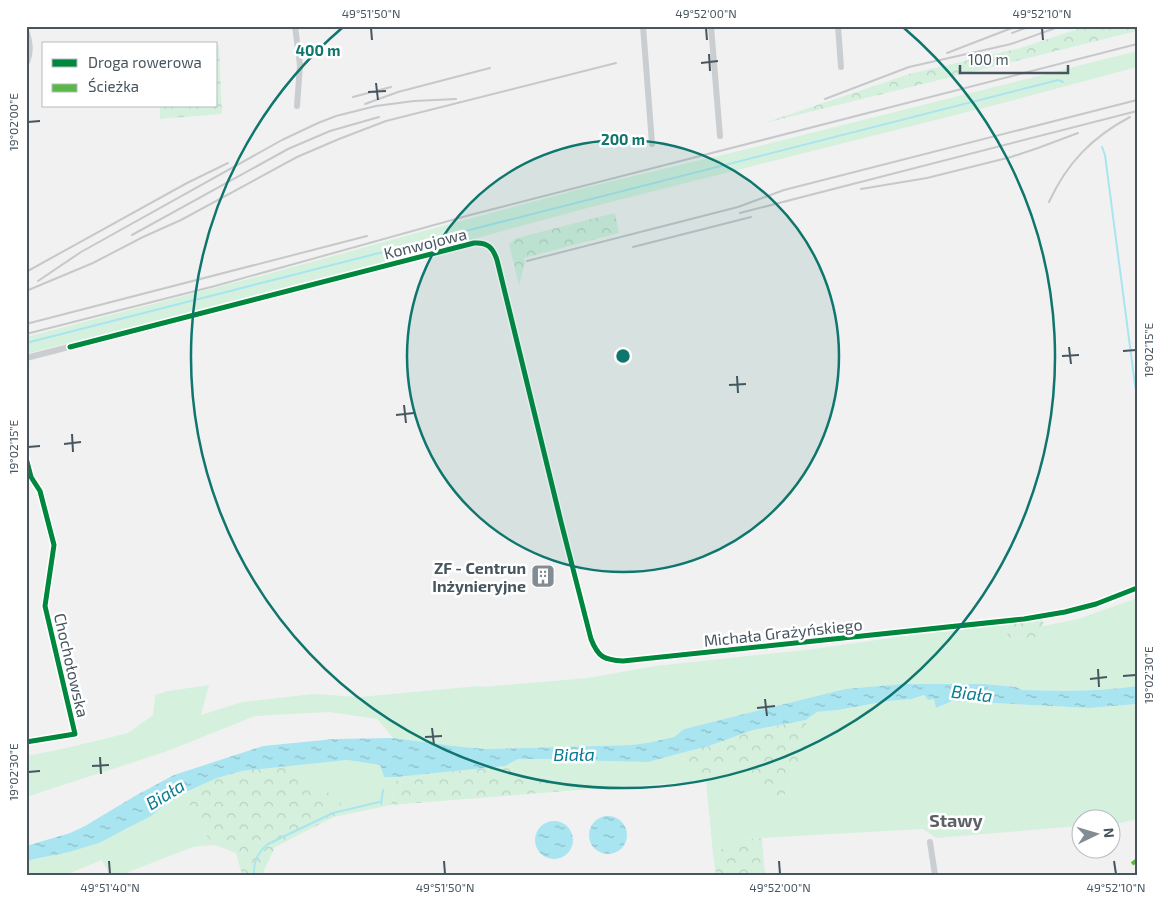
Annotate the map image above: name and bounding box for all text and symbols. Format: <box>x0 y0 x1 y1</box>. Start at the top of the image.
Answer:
text: 49°51'50"N <box>342 6 400 20</box>
text: 49°52'00"N <box>675 6 737 20</box>
text: 49°52'10"N <box>1013 6 1072 20</box>
text: 400 m <box>296 41 340 59</box>
legend <box>42 42 218 108</box>
scale bar <box>960 42 1068 74</box>
text: 100 m <box>968 50 1009 68</box>
text: Droga rowerowa <box>88 53 202 71</box>
text: Ścieżka <box>88 77 139 95</box>
text: 19°02'00"E <box>6 93 20 151</box>
text: 200 m <box>601 130 645 148</box>
street label: Konwojowa <box>382 224 469 263</box>
text: 19°02'15"E <box>1141 322 1155 377</box>
centre of rings <box>614 347 632 365</box>
text: 19°02'15"E <box>6 419 20 474</box>
place label: ZF - Centrun Inżynieryjne <box>432 558 526 596</box>
building icon: ZF - Centrun Inżynieryjne <box>530 563 556 589</box>
street label: Chochołowska <box>51 611 93 719</box>
street label: Michała Grażyńskiego <box>703 614 863 650</box>
text: 19°02'30"E <box>1141 646 1155 704</box>
water label: Biała <box>950 680 994 706</box>
text: 19°02'30"E <box>6 743 20 801</box>
water label: Biała <box>553 743 595 765</box>
water label: Biała <box>142 774 188 814</box>
north arrow <box>1070 808 1120 858</box>
district label: Stawy <box>929 809 984 831</box>
text: N <box>1101 827 1118 839</box>
text: 49°51'40"N <box>80 880 140 894</box>
text: 49°51'50"N <box>416 880 474 894</box>
text: 49°52'00"N <box>749 880 811 894</box>
text: 49°52'10"N <box>1087 880 1146 894</box>

